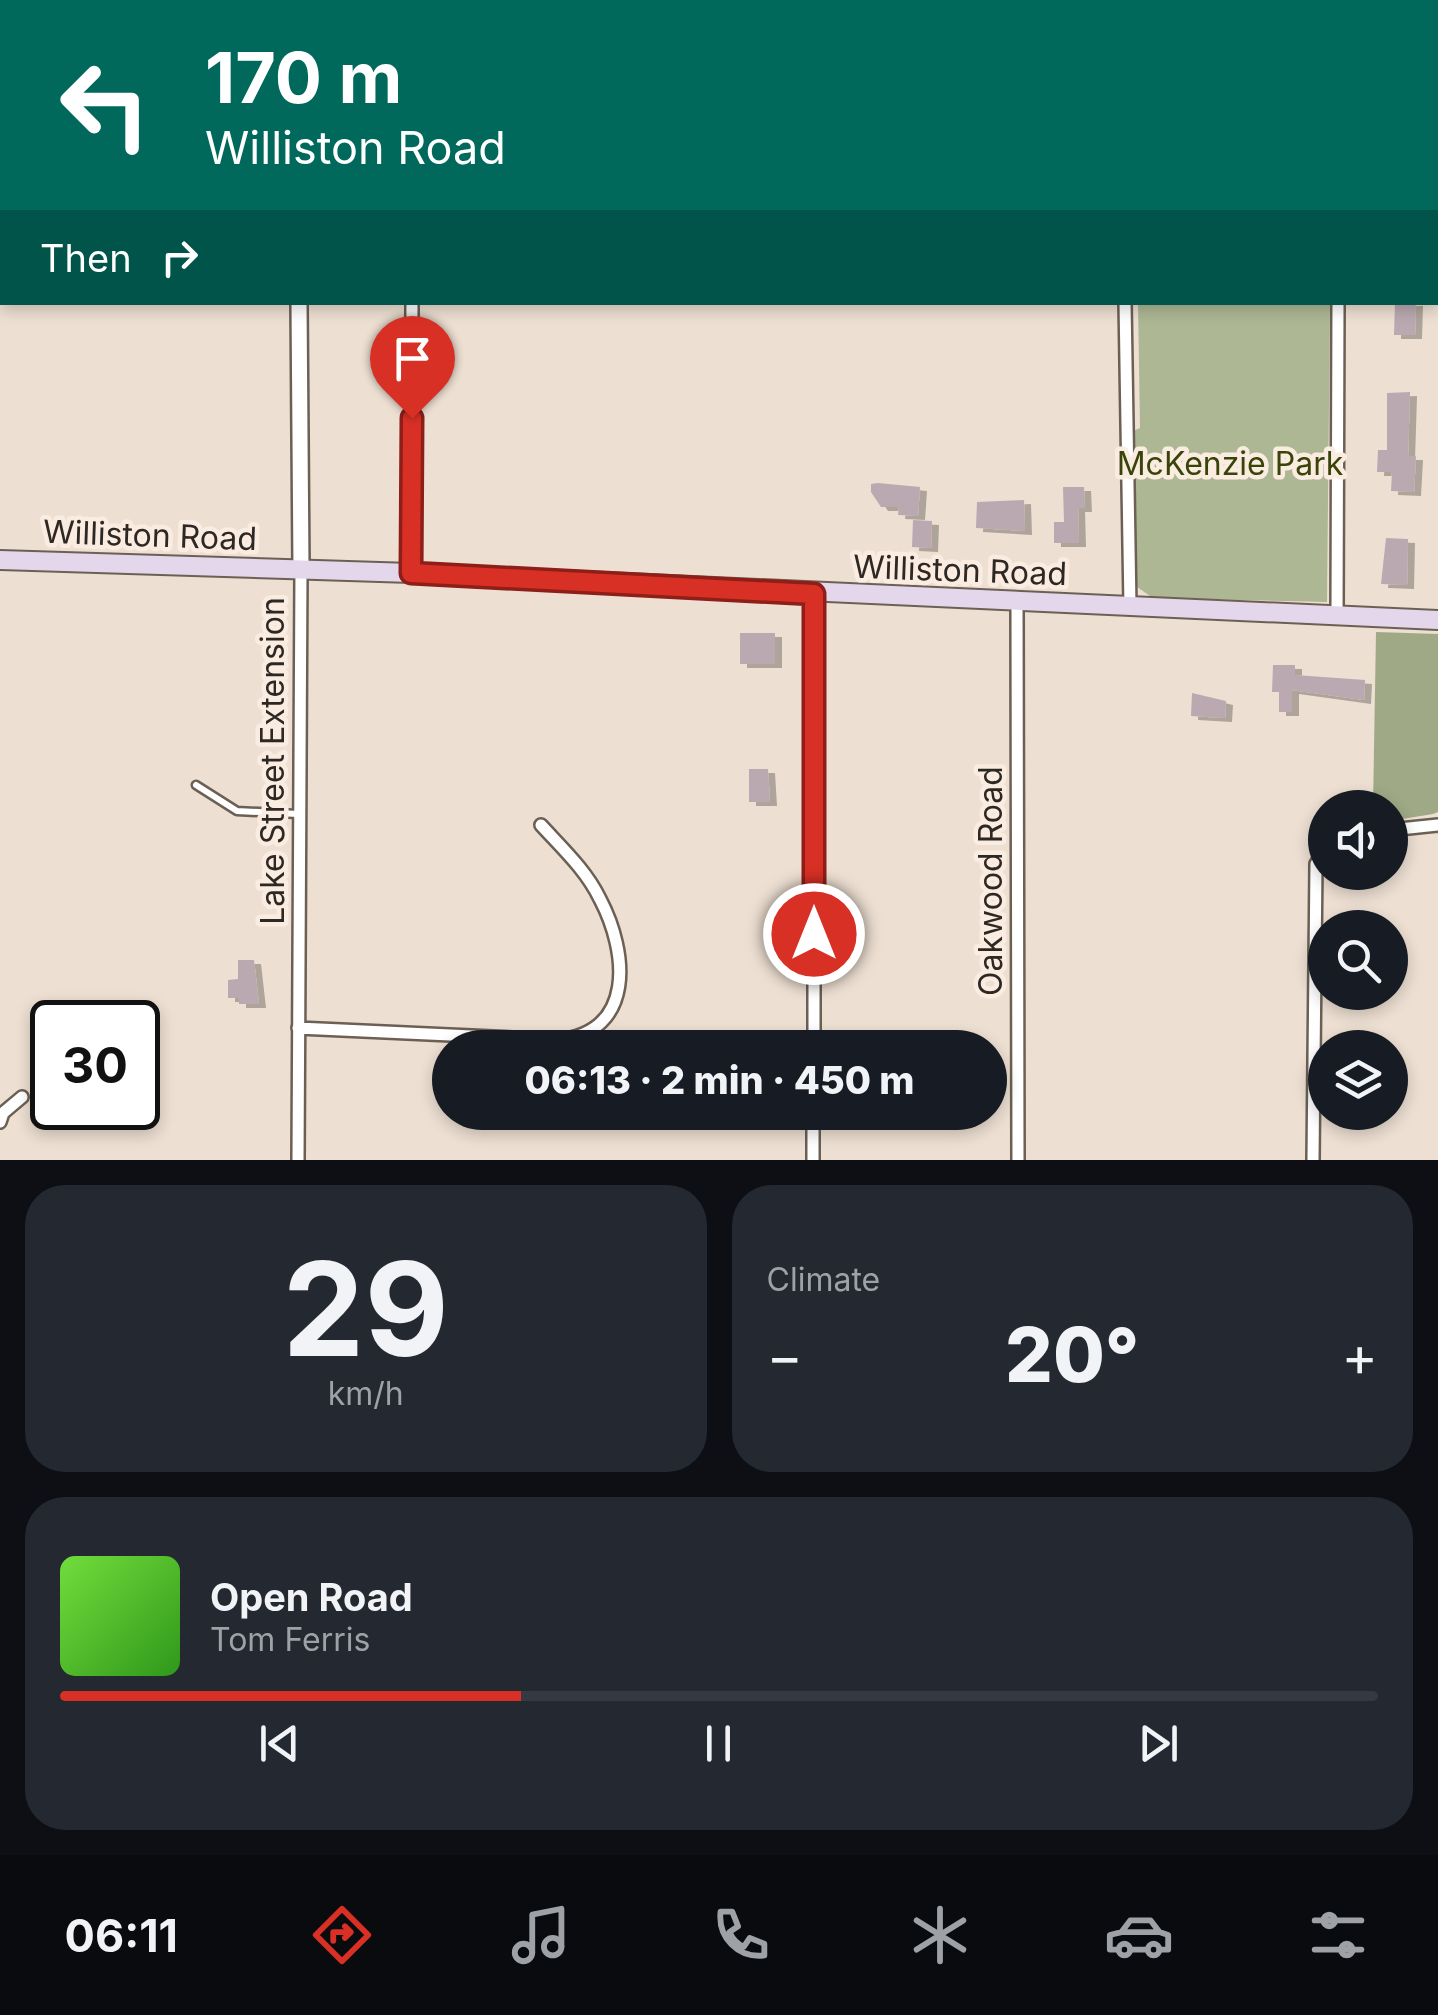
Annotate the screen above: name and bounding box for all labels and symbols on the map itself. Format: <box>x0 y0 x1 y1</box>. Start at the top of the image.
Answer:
pin <box>370 316 455 419</box>
park label: McKenzie Park <box>1117 444 1344 483</box>
street label: Williston Road <box>42 512 258 558</box>
street label: Williston Road <box>852 547 1068 593</box>
street label: Lake Street Extension <box>253 597 292 925</box>
street label: Oakwood Road <box>971 766 1010 996</box>
position arrow <box>762 882 866 986</box>
speed limit sign: 30 <box>30 1000 160 1130</box>

